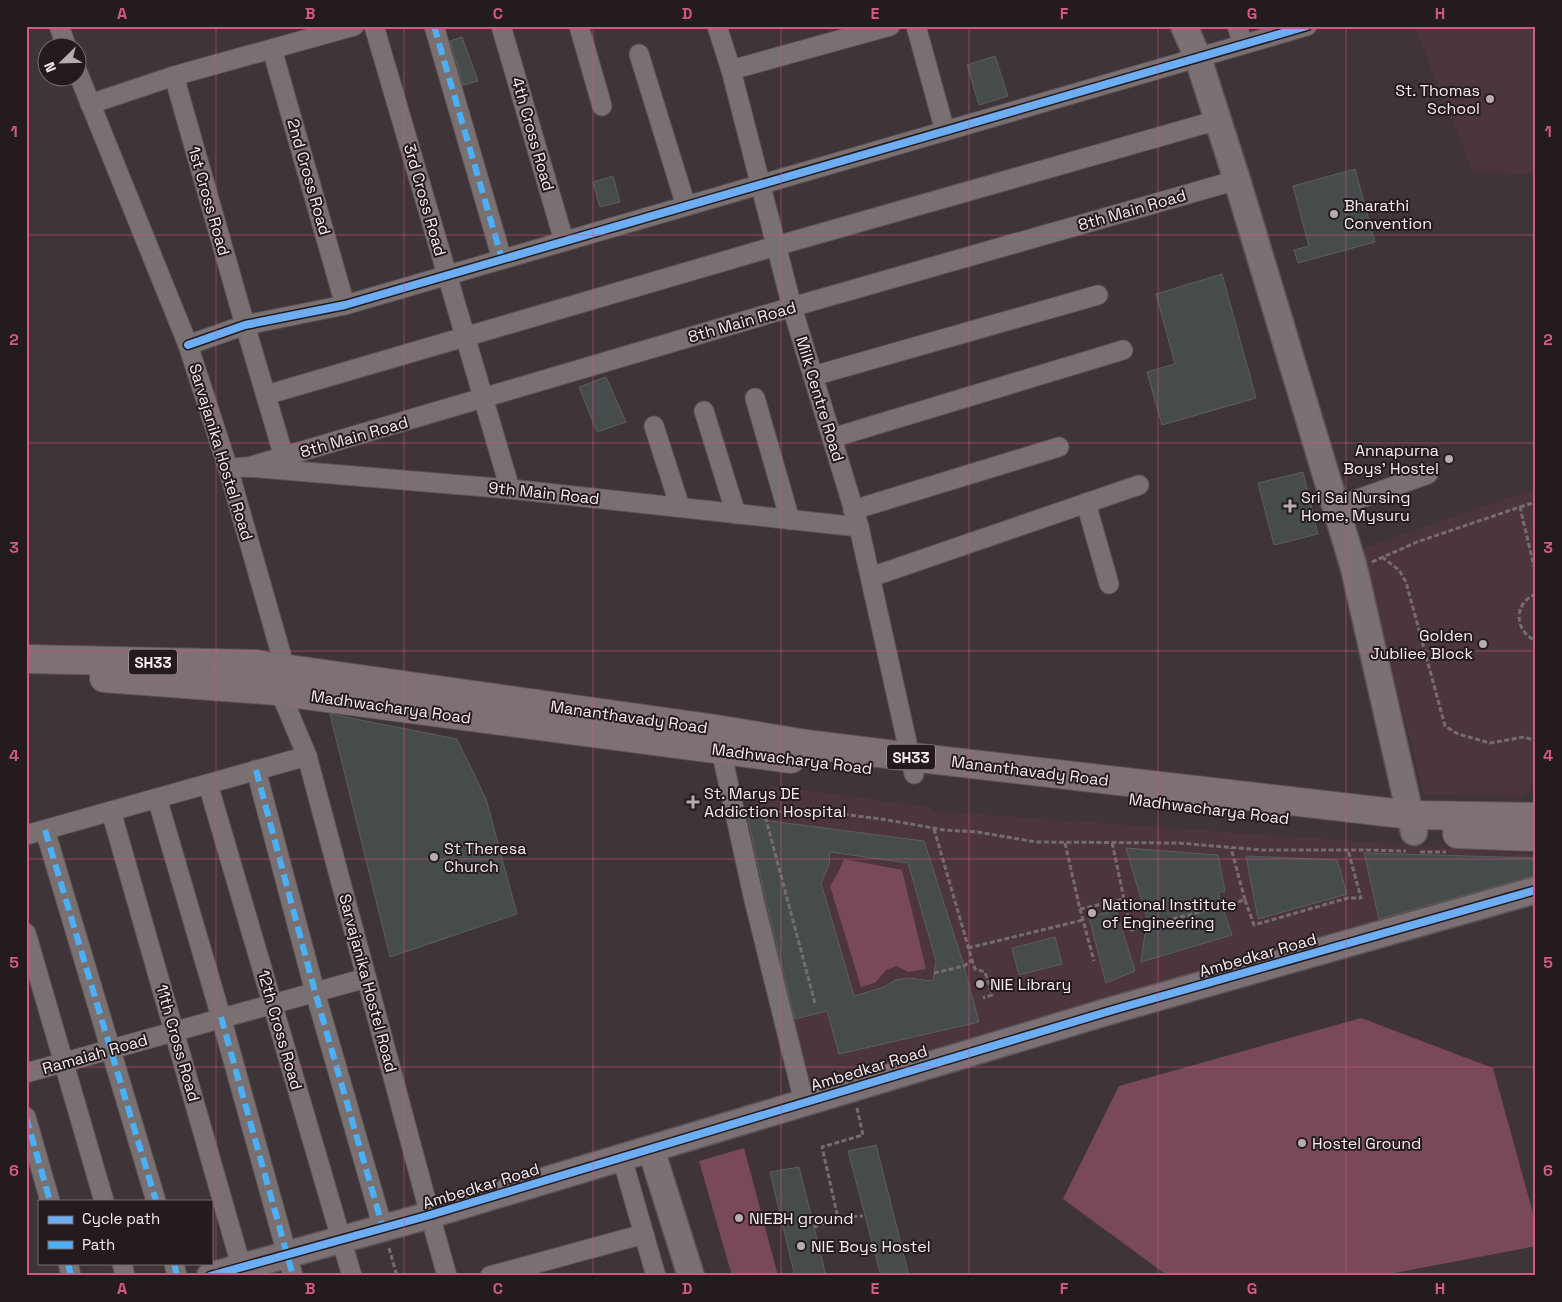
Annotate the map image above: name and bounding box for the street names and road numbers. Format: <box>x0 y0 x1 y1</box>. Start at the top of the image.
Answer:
street label: 4th Cross Road <box>507 75 559 193</box>
street label: 2nd Cross Road <box>282 116 336 238</box>
street label: 3rd Cross Road <box>399 141 451 259</box>
street label: 1st Cross Road <box>183 144 235 258</box>
street label: 8th Main Road <box>1076 185 1188 235</box>
street label: 8th Main Road <box>686 297 798 347</box>
street label: Milk Centre Road <box>791 334 849 464</box>
street label: Sarvajanika Hostel Road <box>184 361 258 543</box>
street label: 8th Main Road <box>298 412 410 462</box>
street label: 9th Main Road <box>488 477 600 509</box>
road number: SH33 <box>129 650 177 674</box>
street label: Madhwacharya Road <box>310 685 472 729</box>
street label: Mananthavady Road <box>549 696 709 738</box>
street label: Madhwacharya Road <box>711 739 873 779</box>
road number: SH33 <box>887 744 935 770</box>
street label: Mananthavady Road <box>950 751 1110 791</box>
street label: Madhwacharya Road <box>1128 789 1290 829</box>
street label: Sarvajanika Hostel Road <box>334 892 402 1074</box>
street label: Ambedkar Road <box>1197 928 1319 982</box>
street label: 12th Cross Road <box>253 968 307 1092</box>
street label: 11th Cross Road <box>151 982 205 1104</box>
street label: Ramaiah Road <box>40 1029 150 1079</box>
street label: Ambedkar Road <box>808 1040 930 1096</box>
street label: Ambedkar Road <box>420 1158 542 1214</box>

